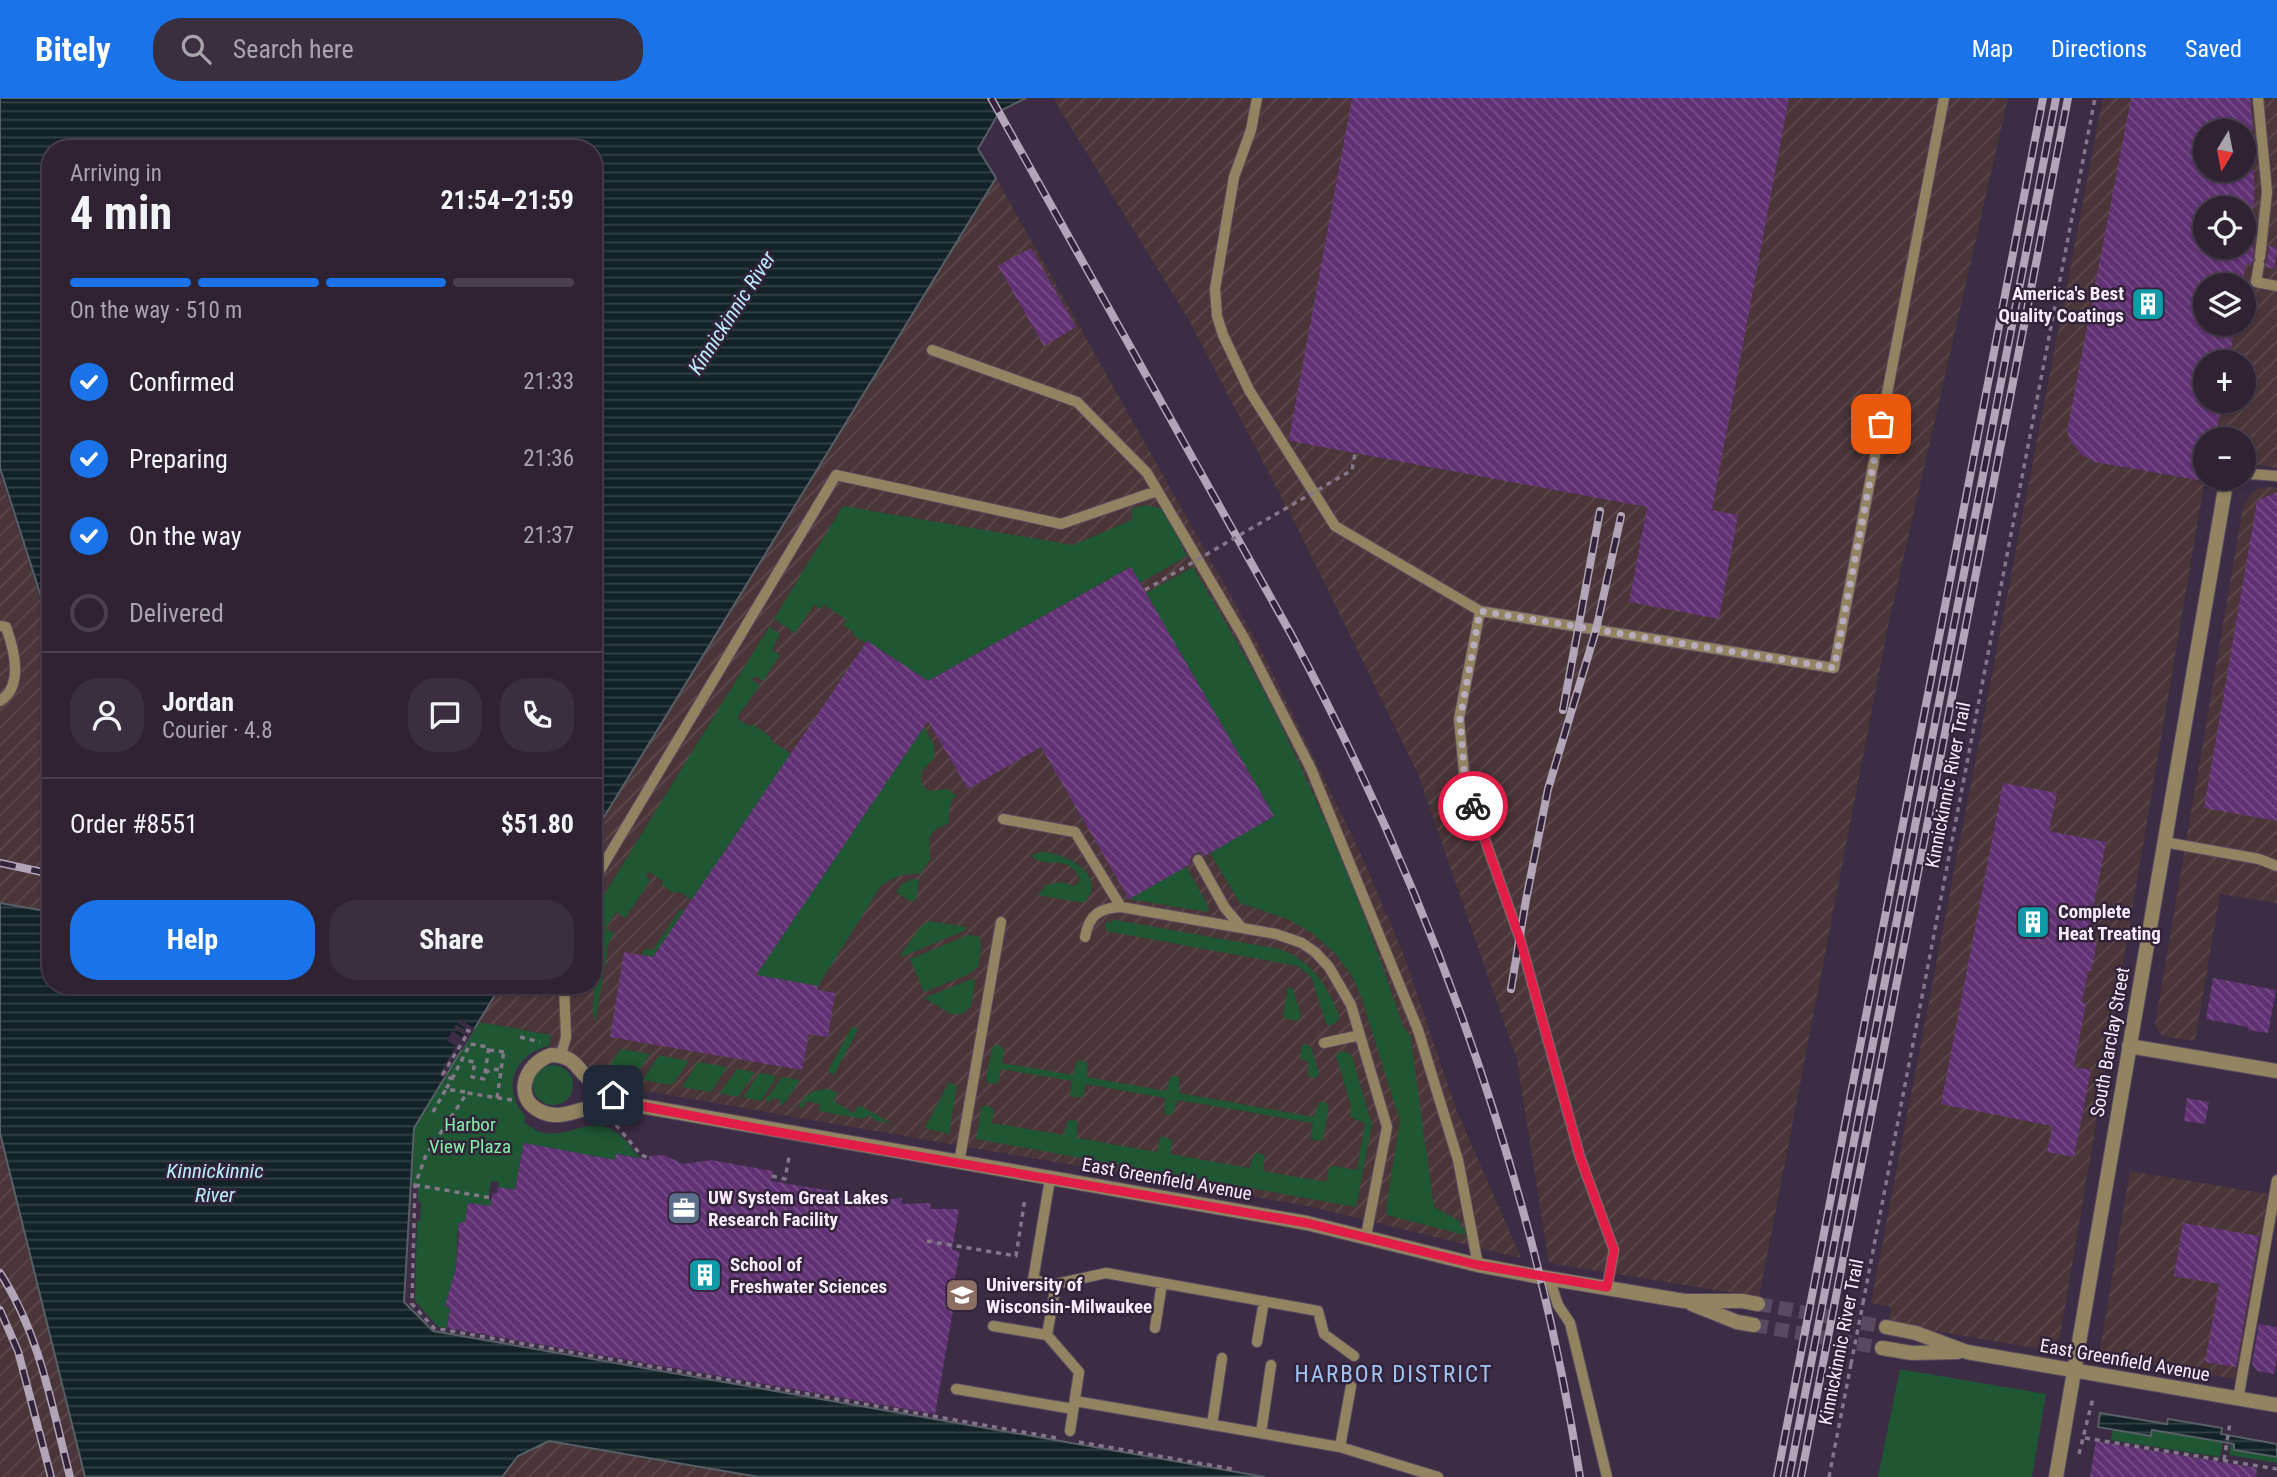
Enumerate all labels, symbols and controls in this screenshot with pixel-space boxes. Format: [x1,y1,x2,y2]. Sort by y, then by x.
search box [153,18,643,81]
text: Bitely [35,30,111,69]
icon: search [177,30,215,68]
text: Search here [233,34,354,64]
text: Map [1972,35,2013,63]
text: Directions [2051,35,2147,63]
text: Saved [2185,35,2242,63]
north arrow [2193,119,2256,182]
map controls [2193,119,2256,490]
text: Arriving in [70,160,162,187]
text: 21:54–21:59 [440,185,574,215]
text: 4 min [70,186,172,240]
button: locate [2193,196,2256,259]
water label: Kinnickinnic River [683,246,781,379]
button: layers [2193,273,2256,336]
place label: America's Best Quality Coatings [1999,282,2124,327]
building icon: America's Best Quality Coatings [2129,285,2167,323]
text: On the way · 510 m [70,297,242,324]
button: + [2193,350,2256,413]
icon: check [70,363,108,401]
text: Confirmed [129,367,235,397]
text: 21:33 [523,368,574,395]
pin [1851,394,1911,454]
icon: bag [1862,405,1900,443]
button: − [2193,427,2256,490]
icon: check [70,440,108,478]
text: Preparing [129,444,228,474]
text: 21:36 [523,445,574,472]
icon: check [70,517,108,555]
text: On the way [129,521,242,551]
text: 21:37 [523,522,574,549]
text: Delivered [129,598,224,628]
button: person [70,678,144,752]
button: chat [408,678,482,752]
button: phone [500,678,574,752]
text: Jordan [162,687,234,717]
street label: Kinnickinnic River Trail [1921,700,1975,870]
text: Courier · 4.8 [162,717,273,744]
courier [1438,771,1508,841]
icon: bike [1454,787,1492,825]
text: Order #8551 [70,809,198,839]
text: $51.80 [501,809,574,839]
button: Help [70,900,315,980]
button: Share [329,900,574,980]
place label: Complete Heat Treating [2058,900,2161,945]
building icon: Complete Heat Treating [2014,903,2052,941]
street label: South Barclay Street [2086,965,2134,1119]
pin [583,1065,643,1125]
icon: home [594,1076,632,1114]
park label: Harbor View Plaza [429,1113,511,1158]
street label: East Greenfield Avenue [1080,1153,1254,1205]
water label: Kinnickinnic River [166,1159,264,1207]
place label: UW System Great Lakes Research Facility [708,1186,888,1231]
office icon: UW System Great Lakes Research Facility [665,1189,703,1227]
place label: School of Freshwater Sciences [730,1253,887,1298]
building icon: School of Freshwater Sciences [686,1256,724,1294]
street label: Kinnickinnic River Trail [1814,1257,1868,1427]
place label: University of Wisconsin-Milwaukee [986,1273,1152,1318]
school or university icon: University of Wisconsin-Milwaukee [943,1276,981,1314]
street label: East Greenfield Avenue [2038,1334,2212,1386]
district label: HARBOR DISTRICT [1294,1361,1494,1388]

